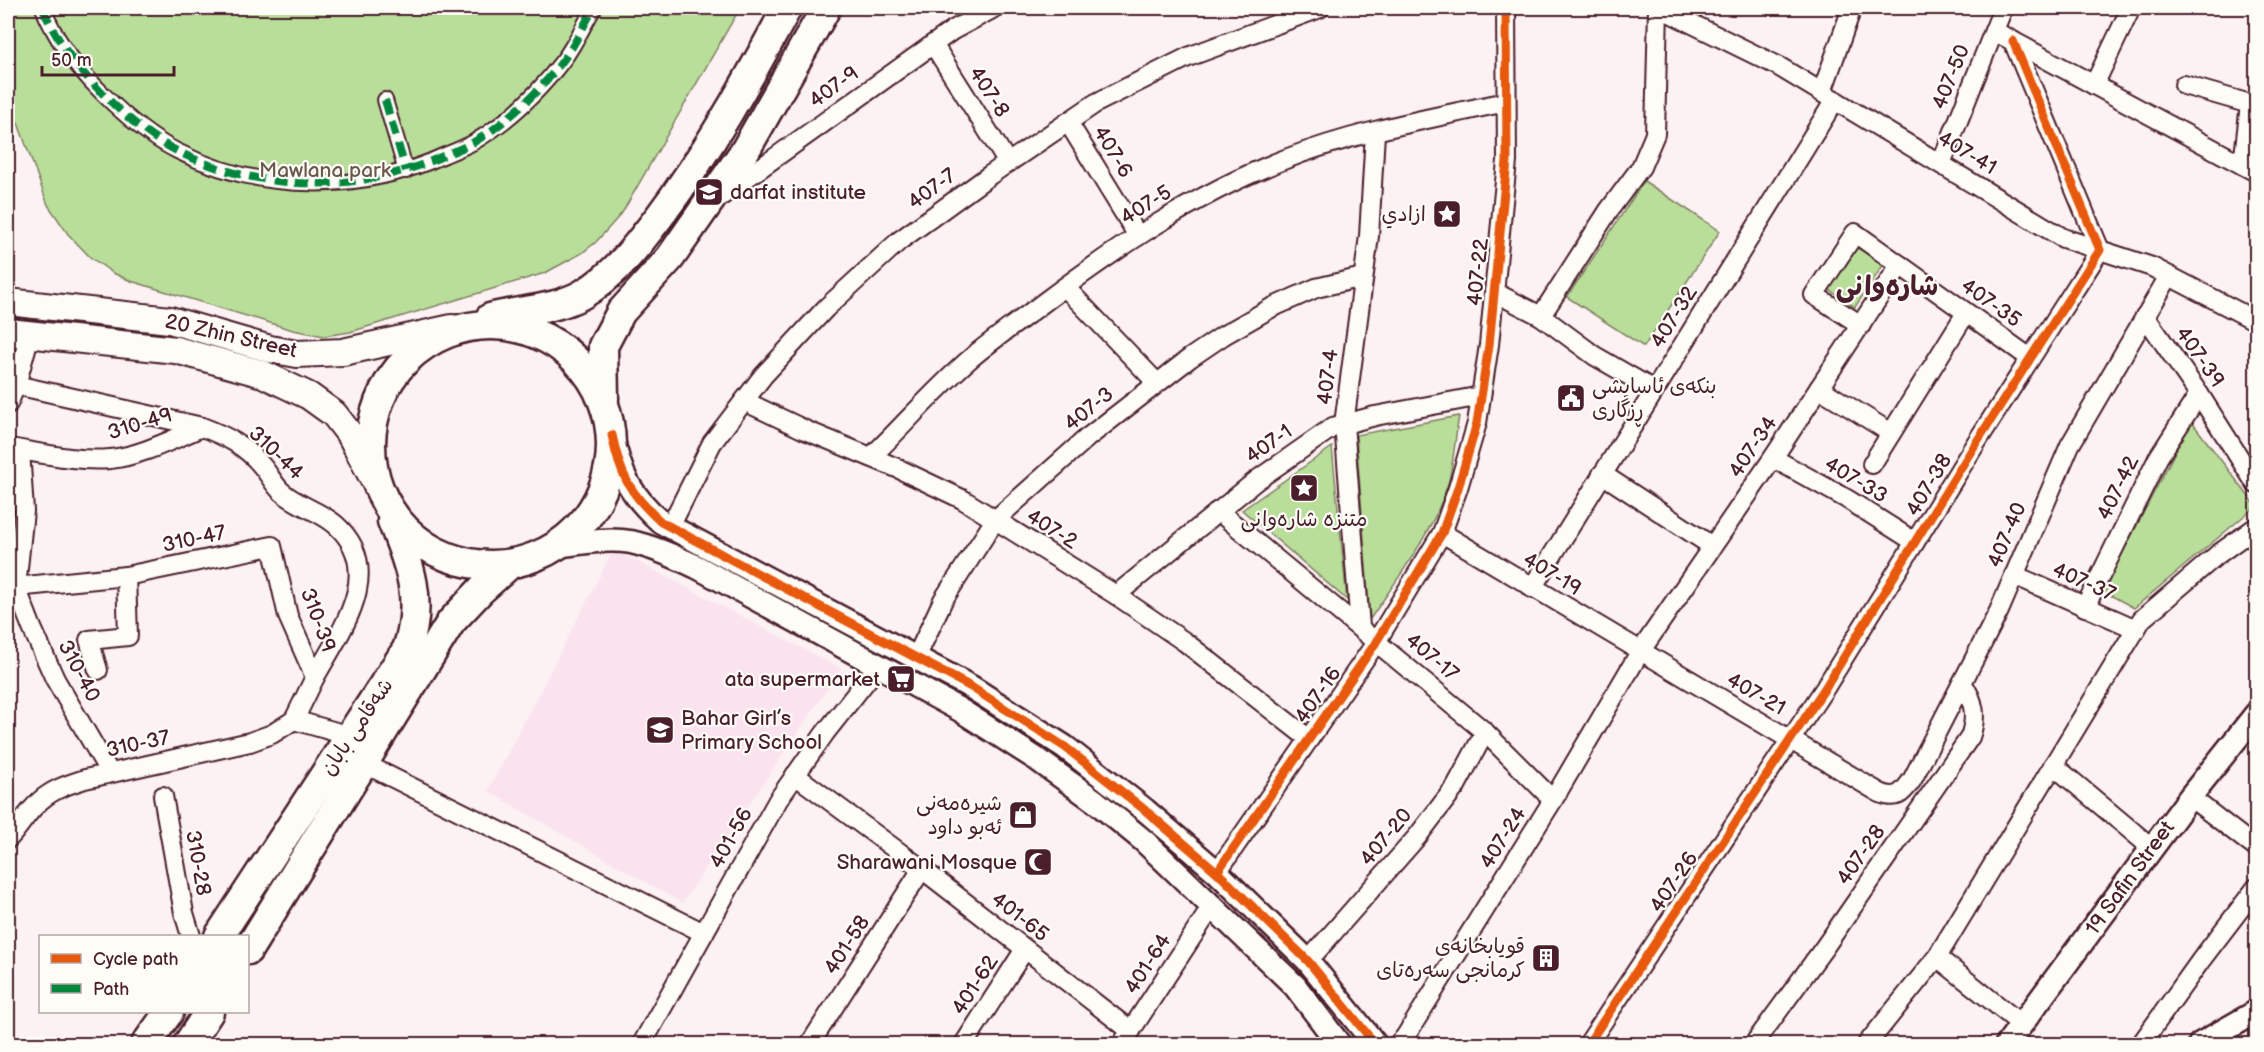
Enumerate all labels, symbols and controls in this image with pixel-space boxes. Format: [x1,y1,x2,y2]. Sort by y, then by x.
scale bar [42,39,174,77]
street label: 407-50 [1927,41,1975,113]
text: 50 m [51,50,92,71]
street label: 407-9 [804,61,864,113]
street label: 407-8 [963,62,1015,122]
street label: 407-6 [1088,122,1138,183]
street label: 407-41 [1933,126,2001,180]
park label: Mawlana park [259,158,392,183]
street label: 407-7 [903,163,962,215]
school or university icon: darfat institute [693,176,725,208]
place label: darfat institute [730,180,866,205]
street label: 407-5 [1116,180,1176,230]
place icon: ازادي [1431,198,1463,230]
place label: ازادي [1382,202,1426,229]
street label: 407-22 [1462,236,1494,307]
district label: شارەوانی [1836,271,1938,304]
street label: 407-35 [1956,273,2026,333]
street label: 407-32 [1645,281,1703,353]
street label: 20 Zhin Street [163,309,300,363]
street label: 407-39 [2170,322,2230,392]
street label: 407-4 [1312,348,1344,406]
place label: بنکەی ئاسایشی ڕزگاری [1592,374,1717,427]
street label: 407-3 [1059,382,1119,436]
public building icon: بنکەی ئاسایشی ڕزگاری [1555,382,1587,414]
street label: 310-49 [105,402,175,446]
street label: 407-34 [1723,411,1783,483]
street label: 407-1 [1241,419,1297,469]
street label: 310-44 [243,421,309,485]
street label: 407-38 [1901,449,1957,521]
street label: 407-42 [2092,451,2144,524]
street label: 407-33 [1820,452,1892,508]
place icon: متنزه شارەوانی [1288,472,1320,504]
street label: 407-40 [1982,499,2032,571]
street label: 407-2 [1022,504,1083,555]
place label: متنزه شارەوانی [1240,507,1368,533]
street label: 310-47 [160,520,229,558]
street label: 407-19 [1518,547,1586,601]
street label: 407-37 [2049,557,2120,607]
street label: 310-39 [295,585,341,655]
street label: 407-17 [1400,628,1464,687]
street label: 310-40 [52,636,106,706]
street label: 407-16 [1289,661,1347,728]
supermarket icon: ata supermarket [885,663,917,695]
place label: ata supermarket [725,667,881,692]
street label: 407-21 [1722,667,1790,721]
street label: شەقامی بابان [315,674,399,781]
place label: Bahar Girl’s Primary School [681,706,822,755]
school or university icon: Bahar Girl’s Primary School [644,714,676,746]
street label: 310-37 [104,725,173,763]
place label: شیرەمەنی ئەبو داود [916,791,1002,840]
shop icon: شیرەمەنی ئەبو داود [1007,799,1039,831]
street label: 407-24 [1474,802,1532,873]
street label: 401-56 [704,803,758,873]
street label: 407-20 [1355,803,1417,871]
street label: 19 Safin Street [2080,816,2180,940]
street label: 407-28 [1831,820,1891,890]
street label: 310-28 [180,828,216,898]
mosque icon: Sharawani Mosque [1022,846,1054,878]
street label: 407-26 [1645,847,1704,917]
place label: Sharawani Mosque [837,850,1017,875]
street label: 401-65 [986,887,1054,947]
street label: 401-58 [819,911,875,979]
street label: 401-64 [1119,929,1177,999]
place label: قویابخانەی کرمانجی سەرەتای [1376,934,1525,984]
legend [39,935,249,1013]
building icon: قویابخانەی کرمانجی سەرەتای [1530,942,1562,974]
text: Cycle path [93,949,179,970]
street label: 401-62 [946,950,1004,1020]
text: Path [93,979,129,1000]

